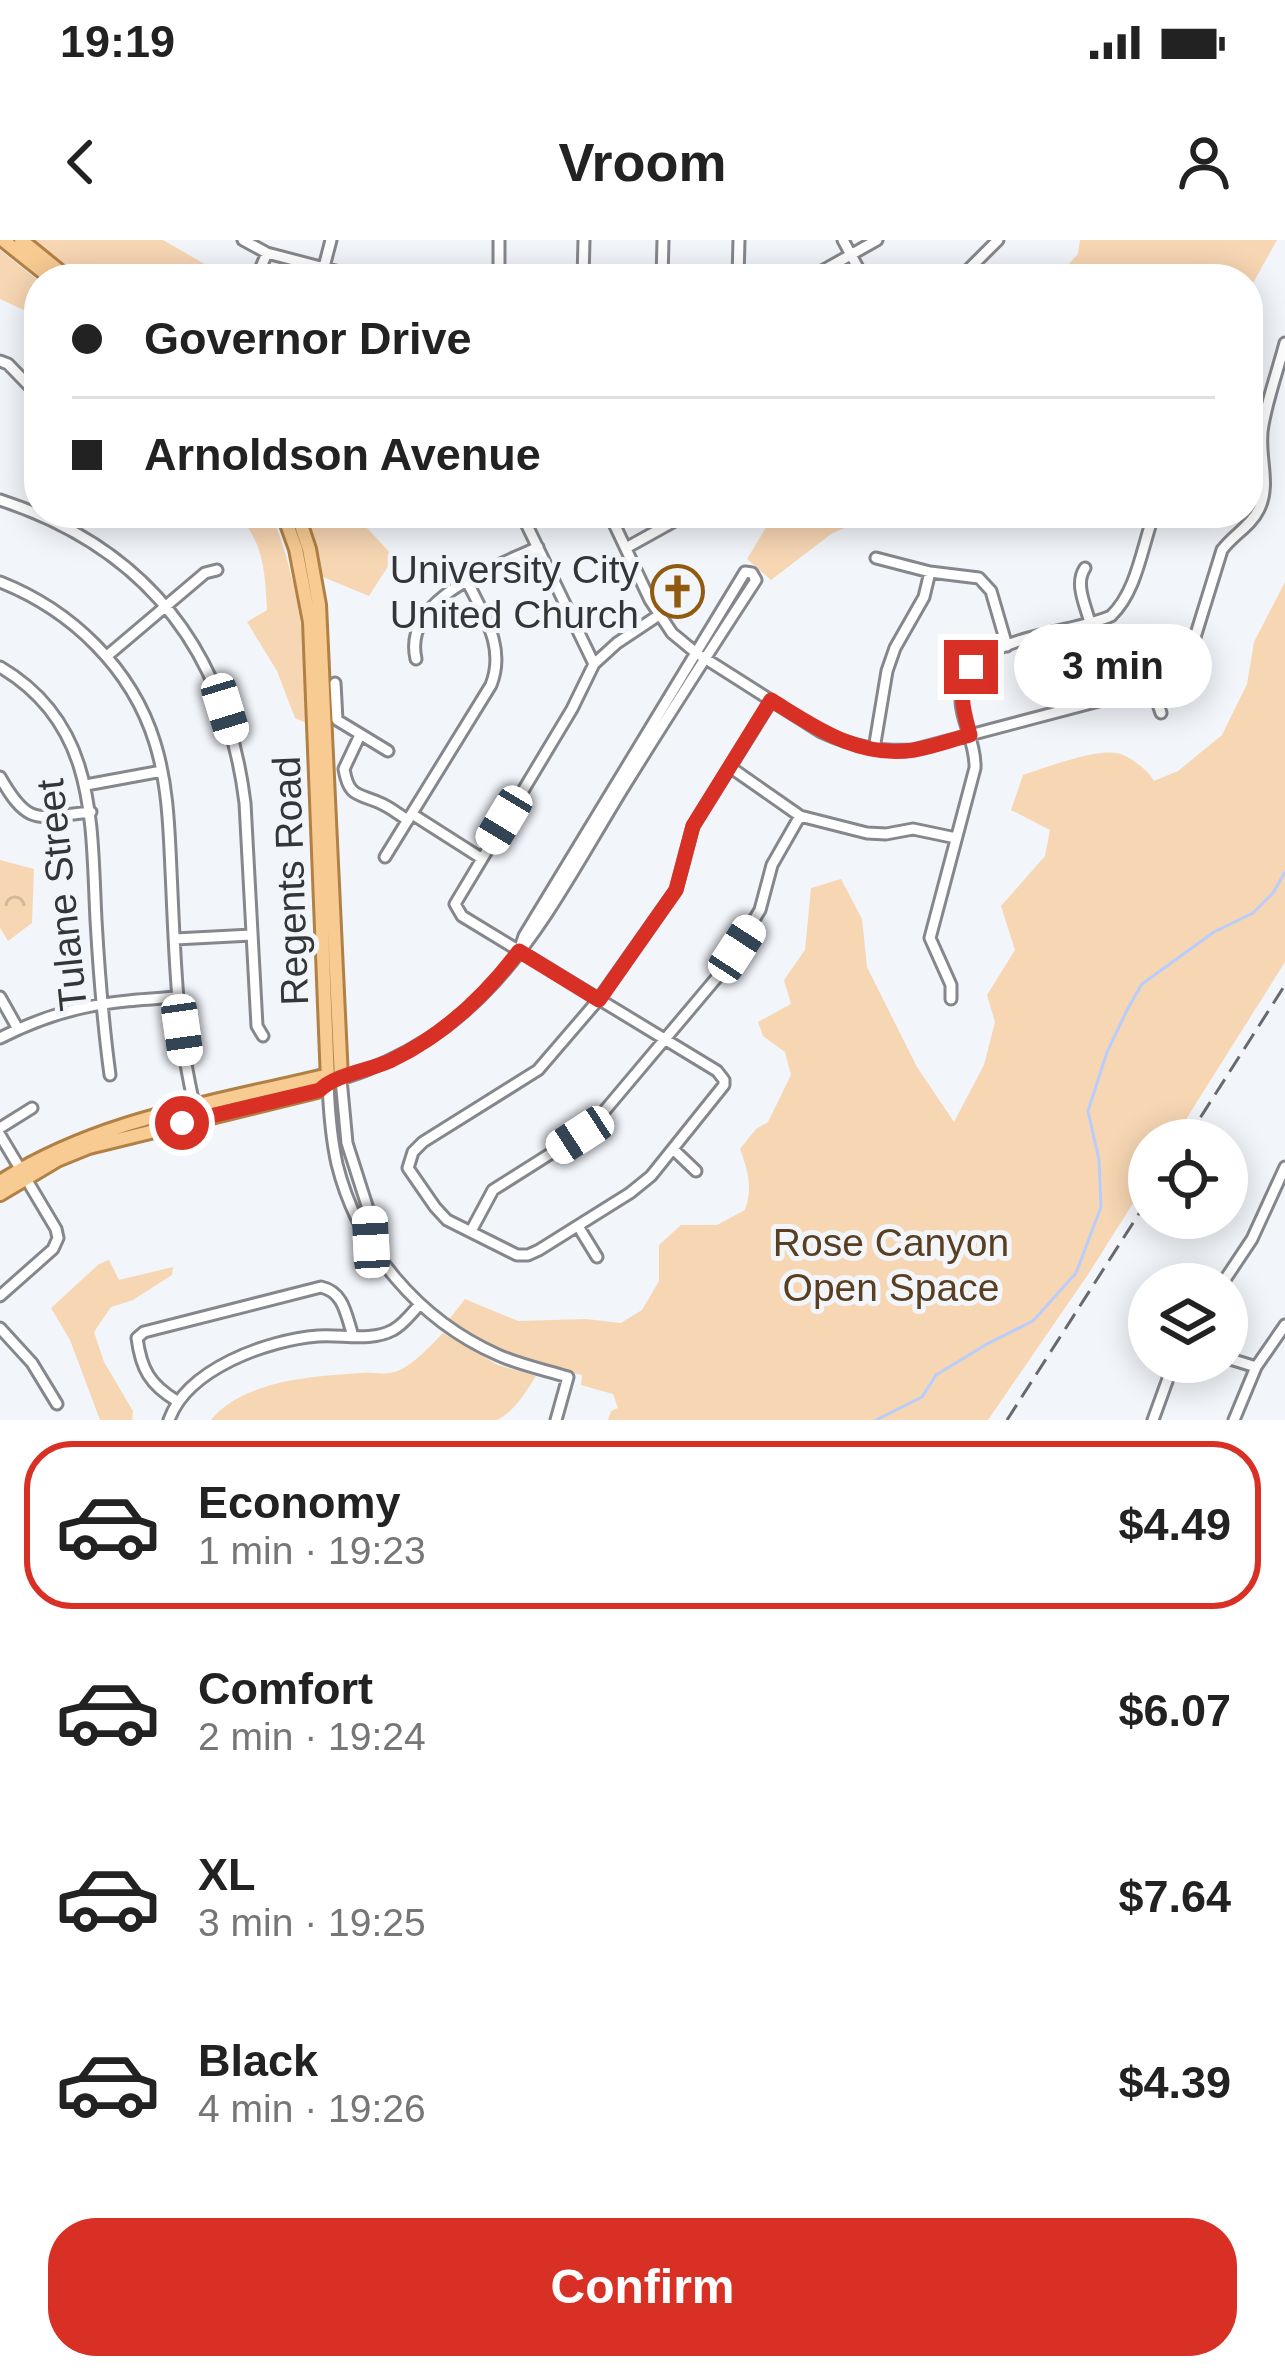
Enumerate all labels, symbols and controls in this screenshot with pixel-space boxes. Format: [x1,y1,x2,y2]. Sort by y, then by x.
text: 19:19 [60,16,175,67]
icon: back [48,129,114,195]
icon: person [1171,129,1237,195]
text: Vroom [558,132,727,192]
text: Governor Drive [144,313,472,364]
text: Arnoldson Avenue [144,429,541,480]
place label: University City United Church [390,548,639,636]
church icon: University City United Church [650,563,706,619]
callout: 3 min [1013,625,1211,709]
route end [944,640,998,694]
text: 3 min [1062,644,1164,687]
car [197,669,253,749]
street label: Regents Road [265,756,316,1006]
street label: Tulane Street [28,777,95,1013]
car [470,780,538,860]
car [702,909,772,989]
car [159,992,205,1068]
route start [155,1096,209,1150]
car [540,1100,620,1170]
map controls [1128,1119,1248,1383]
button: locate [1128,1119,1248,1239]
car [351,1205,391,1279]
park label: Rose Canyon Open Space [773,1221,1009,1309]
button: layers [1128,1263,1248,1383]
icon: car [54,1471,162,1579]
text: Economy [198,1477,401,1528]
text: $4.49 [1118,1499,1231,1550]
text: 1 min · 19:23 [198,1529,426,1572]
icon: car [54,1657,162,1765]
text: Comfort [198,1663,373,1714]
text: $6.07 [1118,1685,1231,1736]
text: 2 min · 19:24 [198,1715,426,1758]
icon: car [54,1843,162,1951]
text: XL [198,1849,256,1900]
text: $7.64 [1118,1871,1231,1922]
text: 3 min · 19:25 [198,1901,426,1944]
icon: car [54,2029,162,2137]
text: Black [198,2035,318,2086]
text: $4.39 [1118,2057,1231,2108]
text: 4 min · 19:26 [198,2087,426,2130]
button: Confirm [48,2218,1237,2356]

